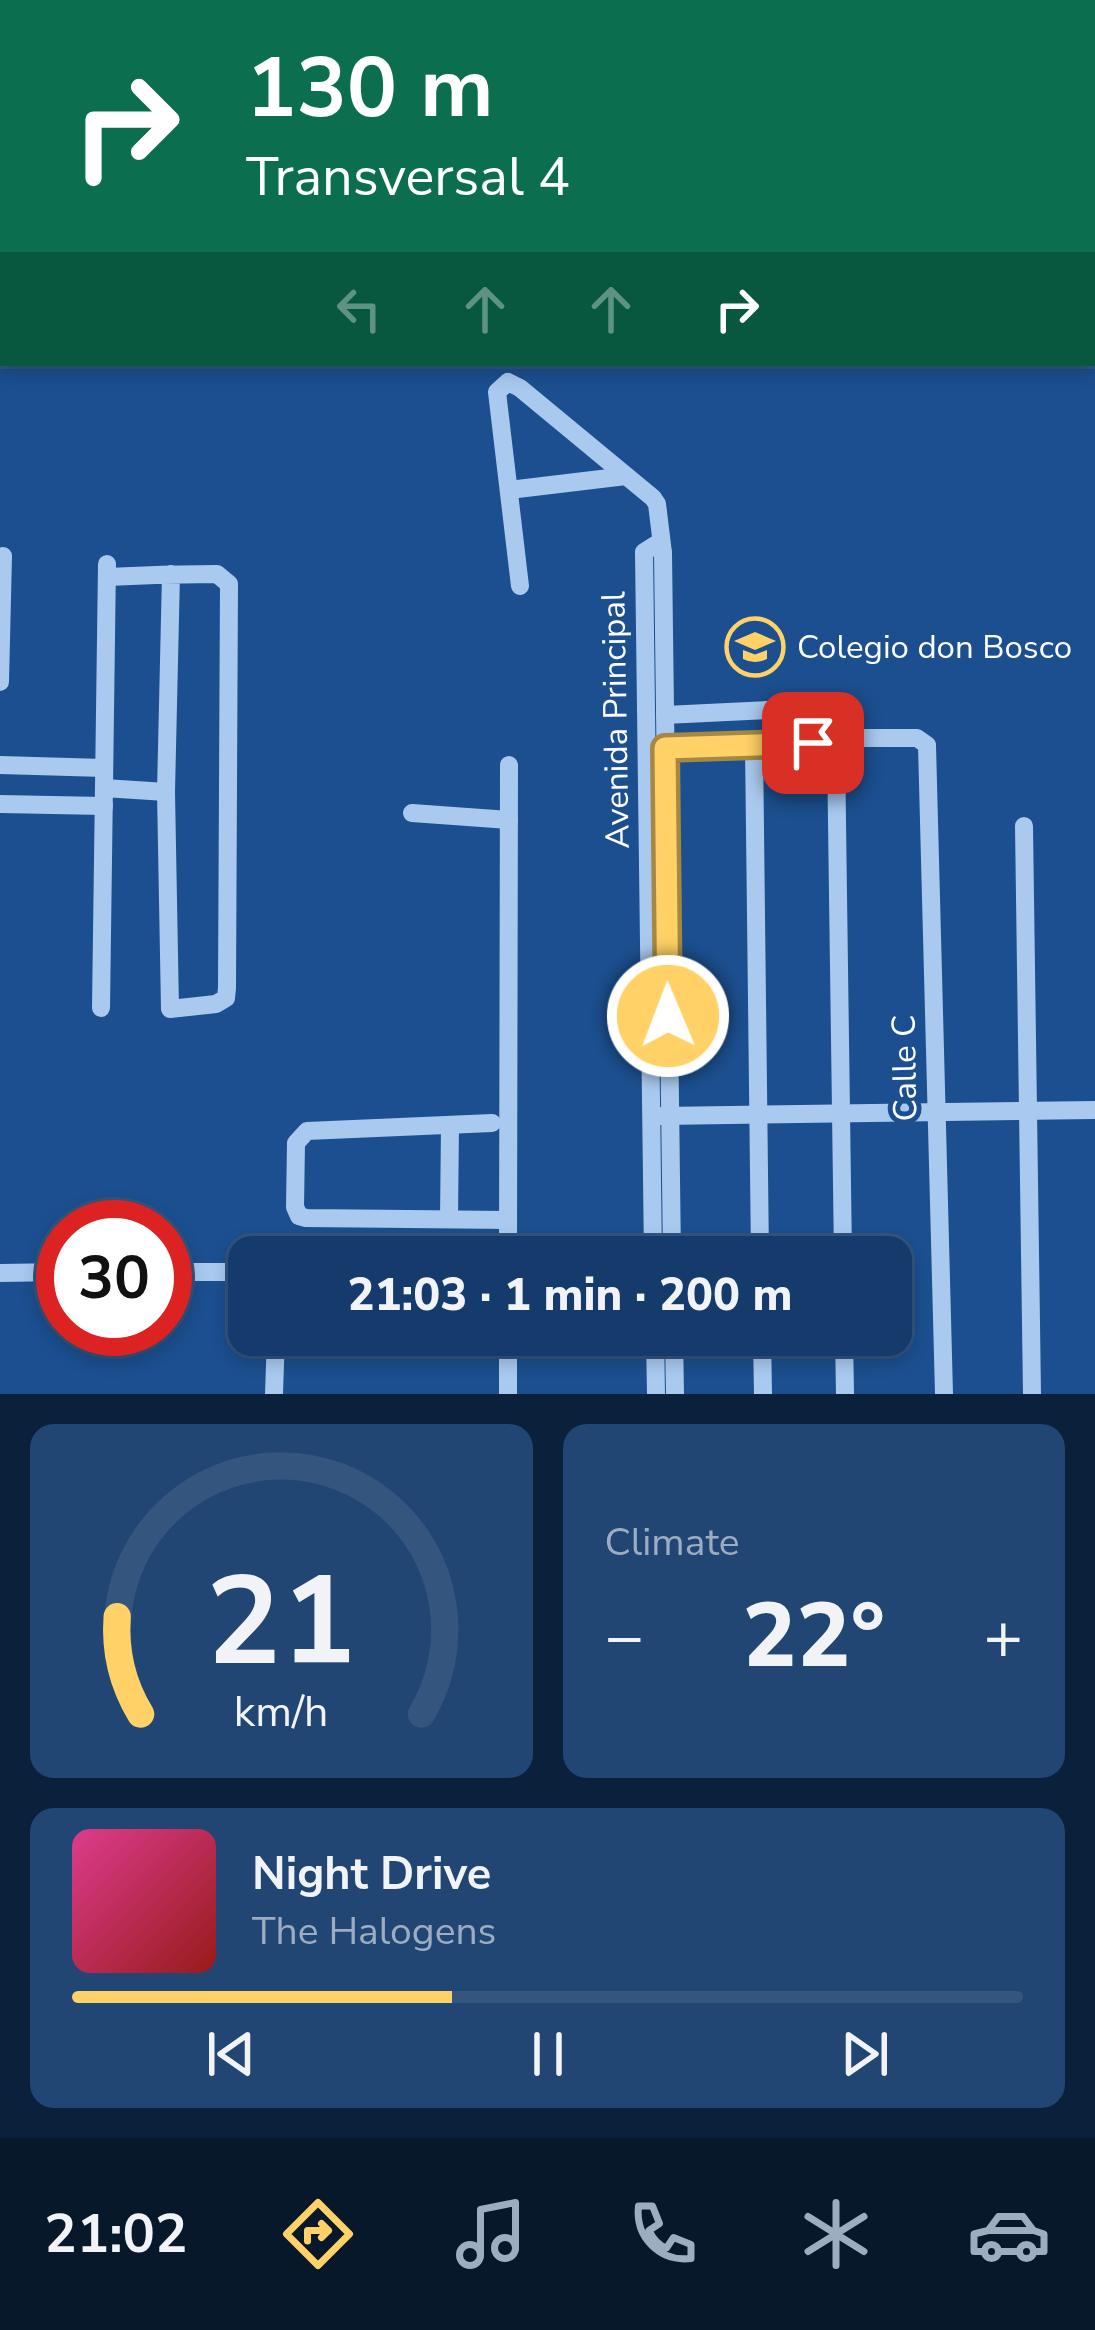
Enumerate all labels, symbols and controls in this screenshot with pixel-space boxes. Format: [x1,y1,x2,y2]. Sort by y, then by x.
text: 130 m [246,31,494,146]
icon: right [48,48,204,204]
text: Transversal 4 [246,140,570,214]
icon: left [326,276,392,342]
icon: ahead [452,276,518,342]
icon: ahead [578,276,644,342]
icon: right [704,276,770,342]
street label: Avenida Principal [591,591,641,849]
school or university icon: Colegio don Bosco [724,616,786,678]
place label: Colegio don Bosco [797,625,1072,670]
pin [762,692,864,794]
icon: arrive [780,710,846,776]
position arrow [605,953,731,1079]
street label: Calle C [882,1014,928,1122]
speed limit sign: 30 [36,1200,192,1356]
text: 21:03 · 1 min · 200 m [347,1265,793,1326]
text: Climate [605,1516,740,1569]
text: 21 [206,1537,356,1707]
text: 22° [742,1575,885,1698]
text: − [605,1592,644,1682]
text: + [983,1592,1023,1682]
text: km/h [234,1683,329,1741]
text: Night Drive [252,1844,491,1905]
text: The Halogens [252,1905,496,1958]
icon: previous [198,2021,264,2087]
icon: pause [515,2021,581,2087]
icon: next [832,2021,898,2087]
icon: directions [276,2192,360,2276]
icon: music [449,2192,533,2276]
icon: phone [621,2192,705,2276]
icon: climate [794,2192,878,2276]
icon: car [967,2192,1051,2276]
text: 21:02 [44,2197,187,2271]

